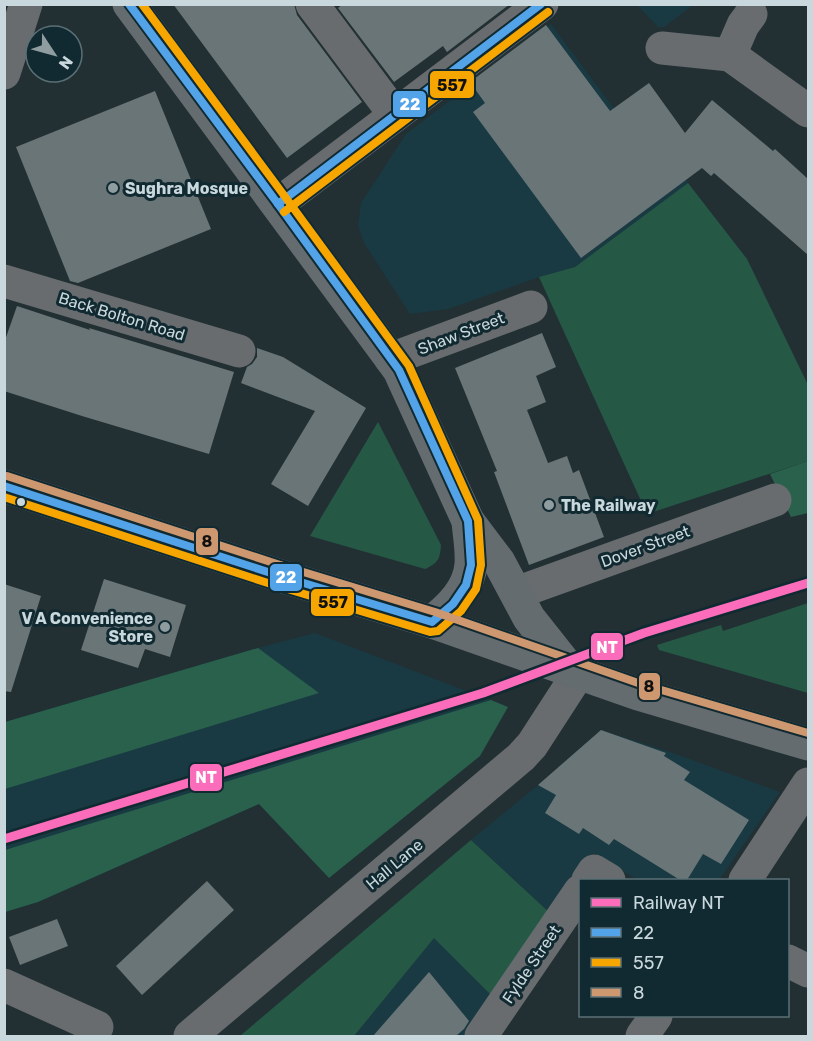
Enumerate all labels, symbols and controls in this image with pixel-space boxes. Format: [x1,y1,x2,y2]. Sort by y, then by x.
north arrow [24,24,84,84]
text: N [55,52,77,73]
line badge: 557 [429,70,475,99]
text: 557 [437,76,467,95]
line badge: 22 [392,90,427,118]
text: 22 [400,95,420,114]
place label: Sughra Mosque [125,179,248,198]
marker: Sughra Mosque [106,181,120,195]
street label: Back Bolton Road [56,288,187,345]
street label: Shaw Street [415,308,507,359]
unlabelled marker [15,496,27,508]
place label: The Railway [561,496,656,515]
marker: The Railway [542,498,556,512]
street label: Dover Street [598,522,692,571]
line badge: 8 [195,527,219,556]
text: 8 [202,532,213,551]
line badge: 22 [269,563,303,592]
text: 22 [276,568,296,587]
line badge: 557 [310,588,355,617]
text: 557 [318,593,348,612]
place label: V A Convenience Store [22,609,153,646]
marker: V A Convenience Store [158,620,172,634]
line badge: NT [590,632,624,661]
text: NT [596,638,618,657]
line badge: 8 [638,672,661,701]
text: 8 [644,677,655,696]
line badge: NT [189,763,223,792]
text: NT [195,768,217,787]
street label: Hall Lane [362,835,427,894]
legend [579,879,789,1017]
text: Railway NT [633,892,724,914]
street label: Fylde Street [498,921,565,1007]
text: 22 [633,922,654,944]
text: 557 [633,952,664,974]
text: 8 [633,982,644,1004]

